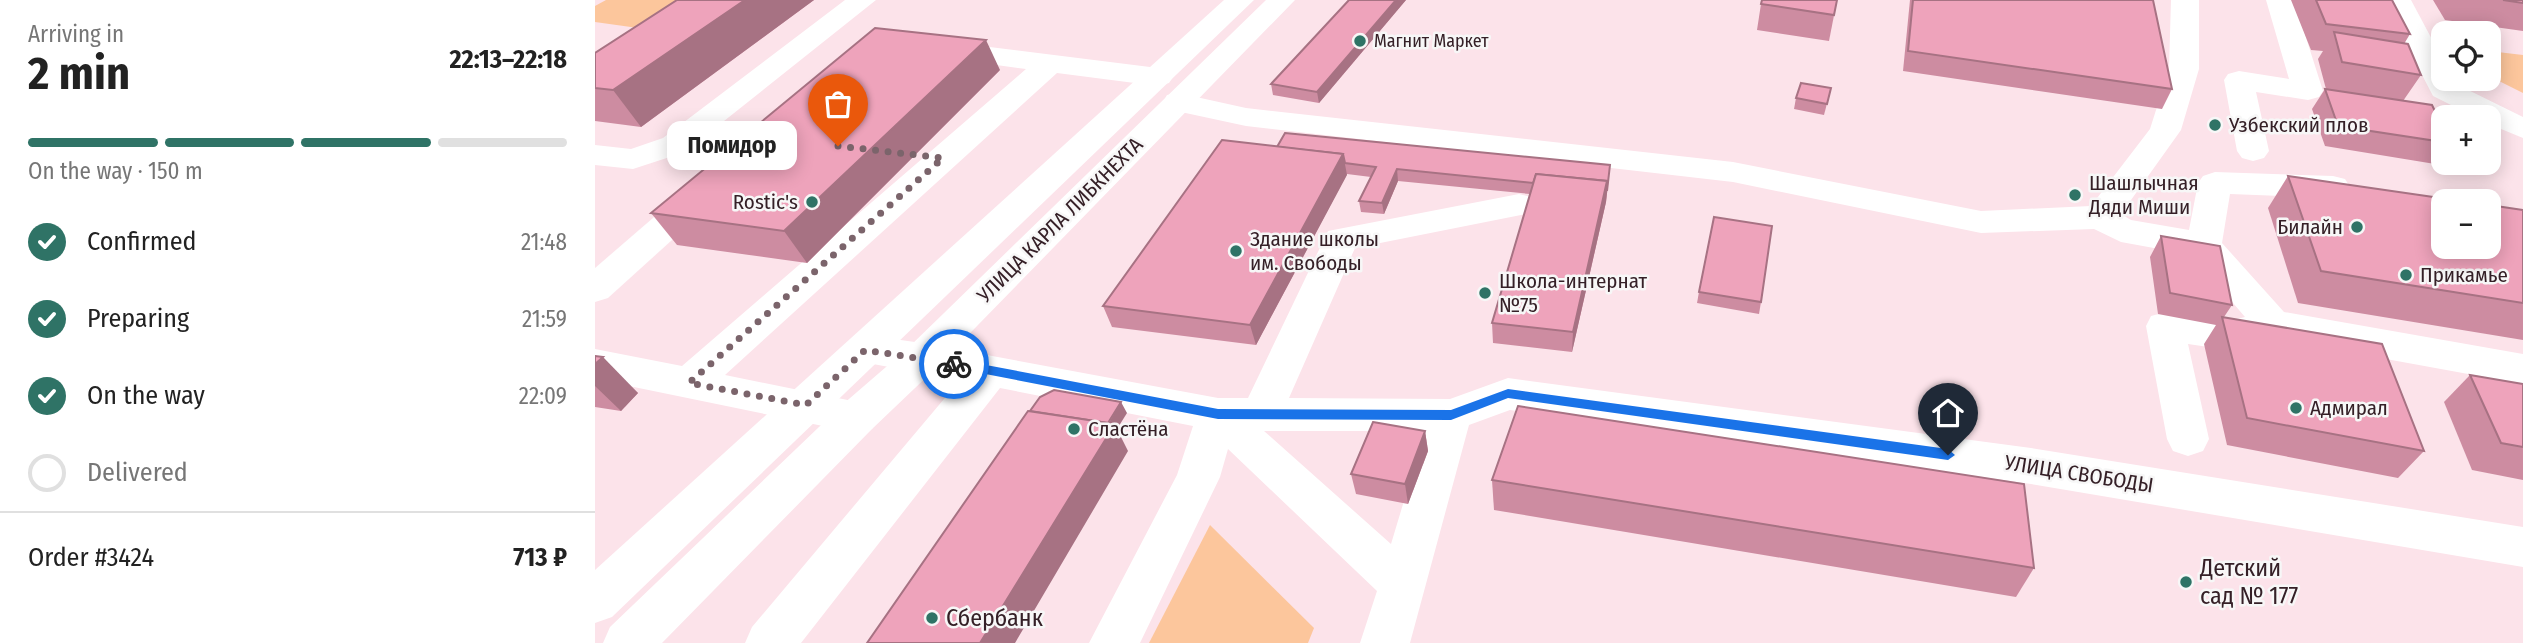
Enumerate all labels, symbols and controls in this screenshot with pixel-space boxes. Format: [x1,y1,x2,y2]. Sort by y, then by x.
text: Arriving in [28,20,124,48]
map controls [2431,21,2501,259]
button: locate [2431,21,2501,91]
place label: Магнит Маркет [1374,30,1489,52]
marker: Магнит Маркет [1352,33,1368,49]
text: 22:13–22:18 [450,44,567,75]
text: 2 min [28,46,130,101]
pin [808,74,868,146]
icon: bag [819,85,857,123]
button: + [2431,105,2501,175]
place label: Узбекский плов [2228,112,2369,138]
marker: Узбекский плов [2207,117,2223,133]
callout: Помидор [667,122,796,170]
text: Помидор [688,131,776,159]
street label: УЛИЦА КАРЛА ЛИБКНЕХТА [971,132,1148,309]
text: On the way · 150 m [28,157,203,185]
place label: Шашлычная Дяди Миши [2088,170,2199,220]
marker: Шашлычная Дяди Миши [2067,187,2083,203]
place label: Rostic's [733,189,798,215]
button: − [2431,189,2501,259]
marker: Rostic's [804,194,820,210]
place label: Билайн [2277,214,2343,240]
marker: Билайн [2349,219,2365,235]
icon: check [28,223,66,261]
text: Confirmed [87,226,197,257]
place label: Здание школы им. Свободы [1250,226,1379,276]
text: 21:48 [521,228,567,256]
marker: Здание школы им. Свободы [1228,243,1244,259]
place label: Прикамье [2420,262,2508,288]
marker: Прикамье [2398,267,2414,283]
place label: Школа-интернат №75 [1499,268,1648,318]
marker: Школа-интернат №75 [1477,285,1493,301]
icon: check [28,300,66,338]
text: Preparing [87,303,189,334]
text: 21:59 [522,305,567,333]
courier [919,329,989,399]
icon: bike [935,345,973,383]
icon: check [28,377,66,415]
text: On the way [87,380,205,411]
text: 22:09 [519,382,567,410]
pin [1918,383,1978,455]
icon: home [1929,394,1967,432]
place label: Адмирал [2310,395,2388,421]
marker: Адмирал [2288,400,2304,416]
place label: Сластёна [1088,416,1169,442]
marker: Сластёна [1066,421,1082,437]
street label: УЛИЦА СВОБОДЫ [2002,449,2155,499]
text: Delivered [87,457,188,488]
text: Order #3424 [28,542,154,573]
text: 713 ₽ [513,542,567,573]
place label: Детский сад № 177 [2199,554,2298,610]
marker: Детский сад № 177 [2178,574,2194,590]
place label: Сбербанк [946,604,1044,632]
marker: Сбербанк [924,610,940,626]

